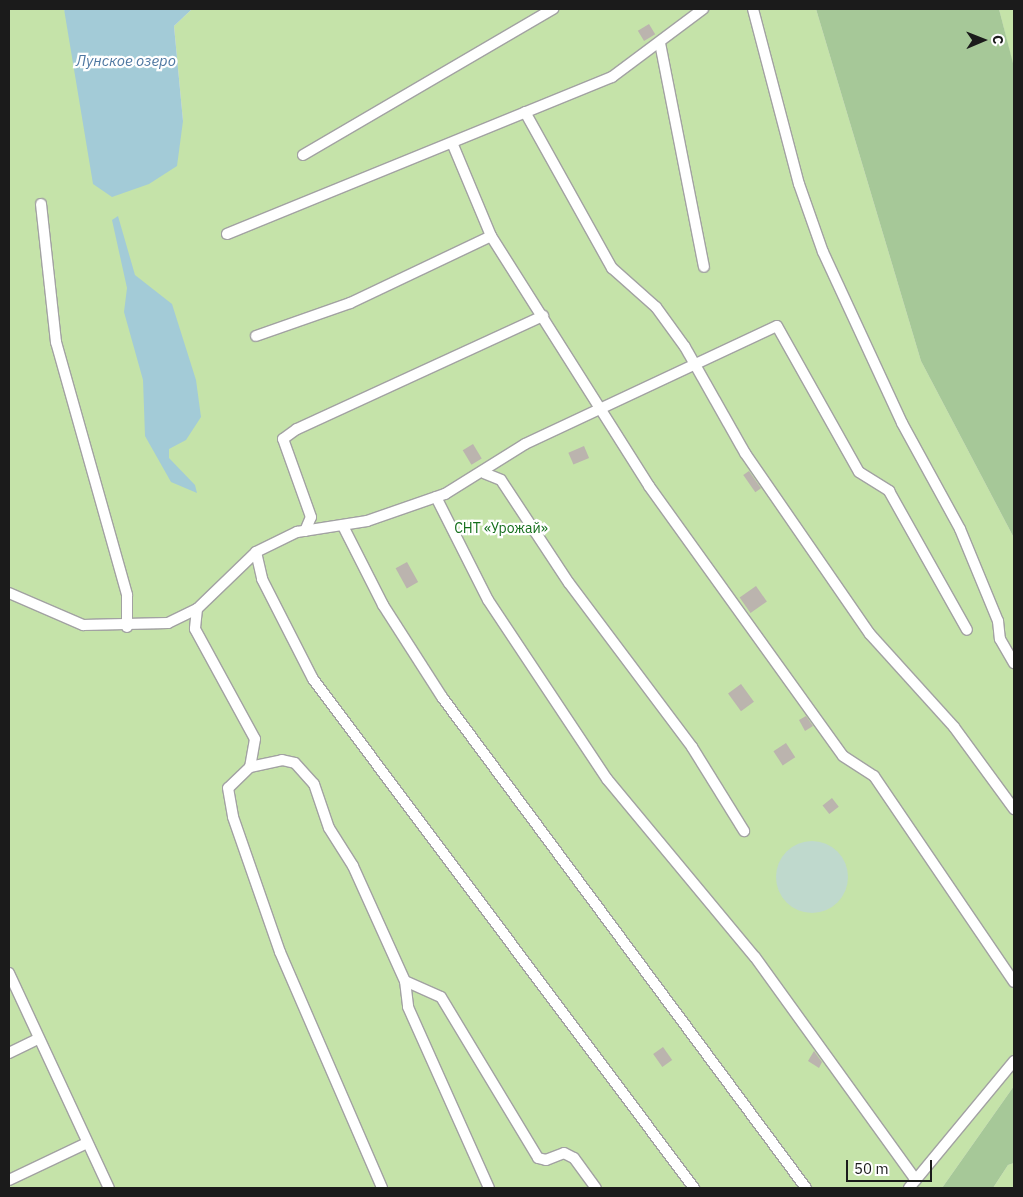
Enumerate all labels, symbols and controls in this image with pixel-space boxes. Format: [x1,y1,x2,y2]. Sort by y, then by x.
north arrow [958,15,1008,65]
text: С [989,35,1007,44]
water label: Лунское озеро [76,52,176,70]
park label: СНТ «Урожай» [454,520,548,536]
scale bar [848,1150,934,1182]
text: 50 m [854,1159,889,1178]

